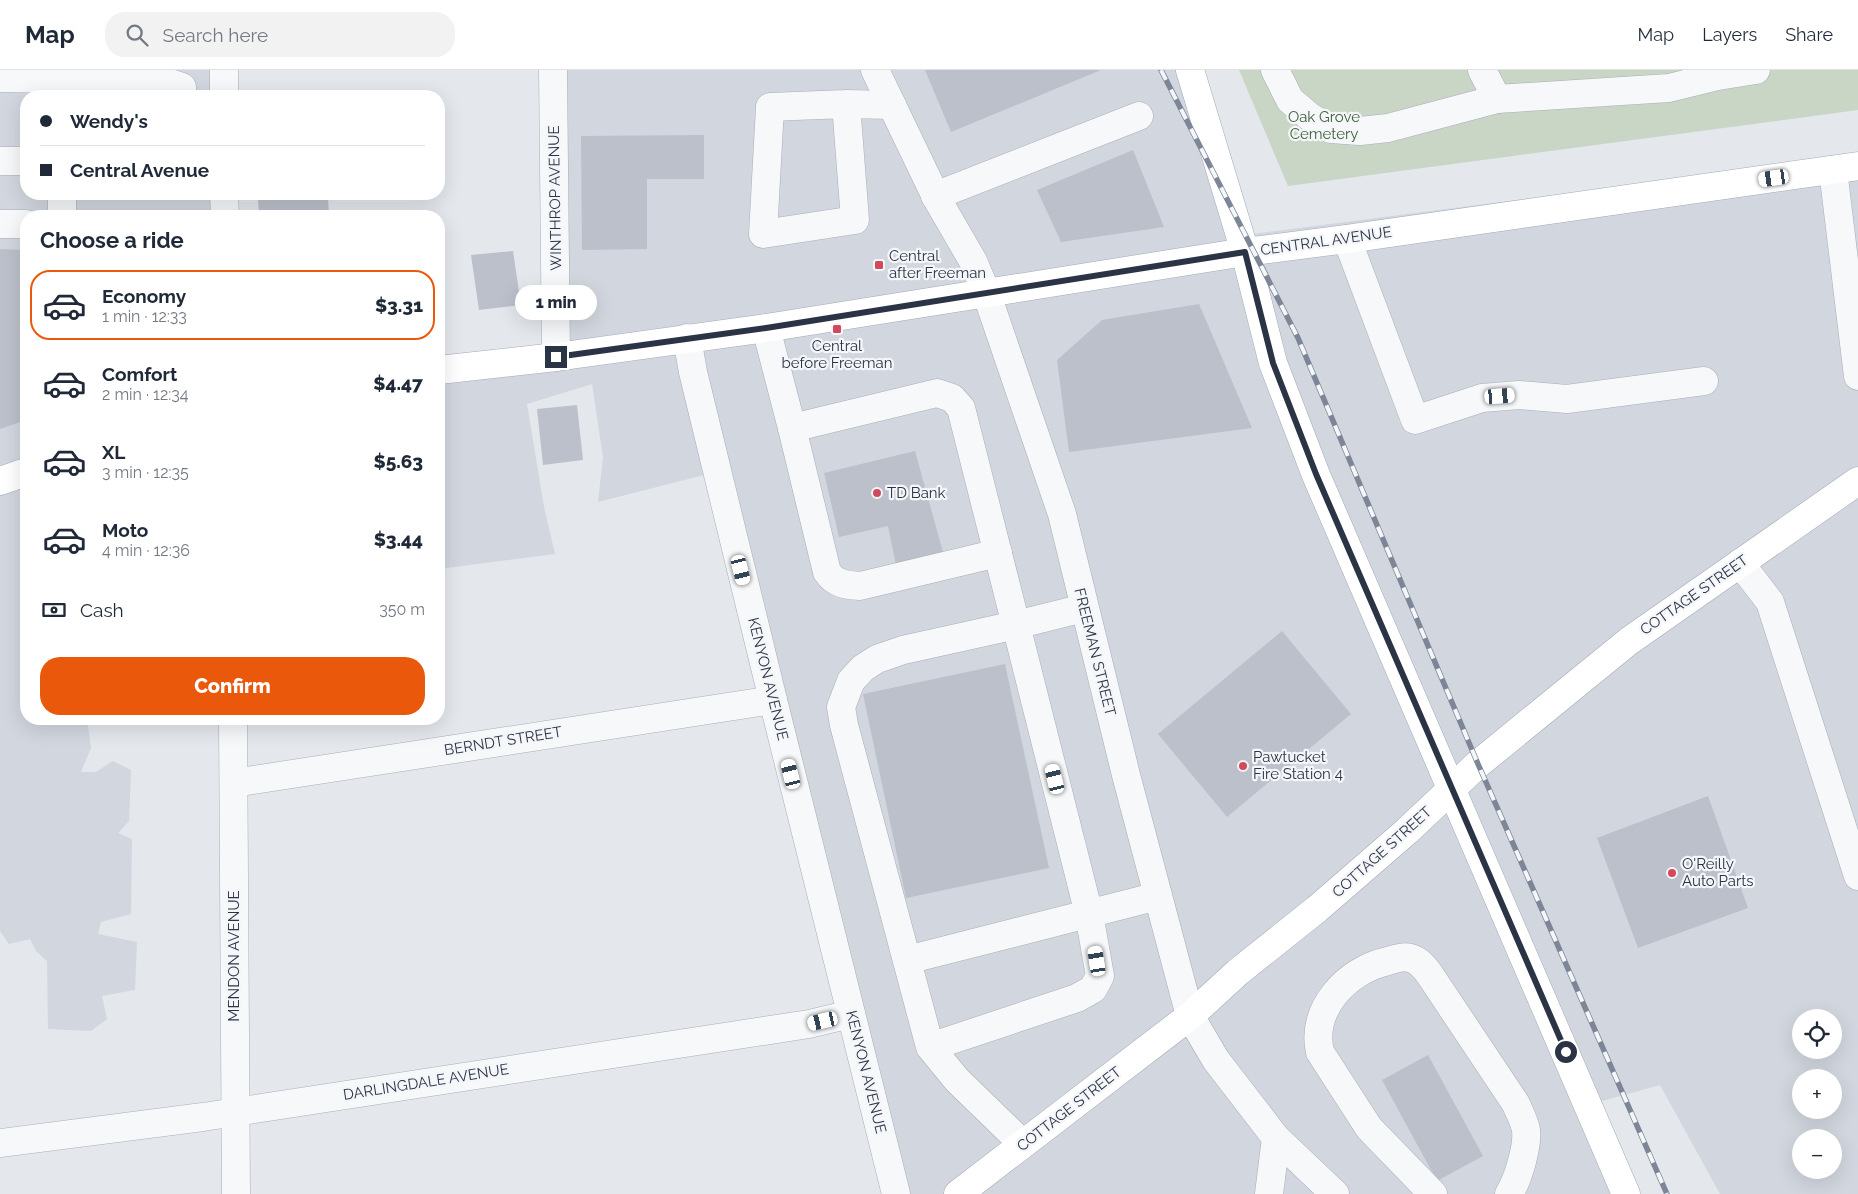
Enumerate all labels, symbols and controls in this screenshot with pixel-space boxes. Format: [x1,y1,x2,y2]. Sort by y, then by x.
search box [105,12,455,57]
text: Map [25,20,75,49]
icon: search [123,21,151,49]
text: Search here [163,24,268,46]
text: Map [1638,24,1674,45]
text: Layers [1702,24,1757,45]
text: Share [1785,24,1833,45]
park label: Oak Grove Cemetery [1288,108,1360,143]
text: Wendy's [70,110,148,132]
street label: WINTHROP AVENUE [545,125,565,271]
text: Central Avenue [70,159,209,181]
car [1758,168,1789,188]
street label: CENTRAL AVENUE [1259,223,1393,259]
text: Choose a ride [40,227,184,253]
place label: Central after Freeman [889,247,986,282]
marker: Central after Freeman [873,259,885,271]
icon: car [42,283,87,328]
callout: 1 min [515,284,597,320]
text: Economy [102,285,186,307]
text: 1 min [535,293,577,312]
text: $3.31 [375,294,423,316]
text: 1 min · 12:33 [102,307,187,326]
marker: Central before Freeman [831,323,843,335]
place label: Central before Freeman [782,337,892,372]
route end [545,346,567,368]
icon: car [42,361,87,406]
text: Comfort [102,363,177,385]
text: $4.47 [373,372,423,394]
text: 2 min · 12:34 [102,385,189,404]
car [1484,387,1515,405]
icon: car [42,439,87,484]
text: XL [102,441,125,463]
text: $5.63 [373,450,423,472]
text: 3 min · 12:35 [102,463,189,482]
place label: TD Bank [887,484,946,502]
marker: TD Bank [871,487,883,499]
icon: car [42,517,87,562]
text: Moto [102,519,148,541]
text: $3.44 [374,528,423,550]
text: 4 min · 12:36 [102,541,190,560]
street label: COTTAGE STREET [1637,551,1751,639]
car [730,554,751,586]
street label: FREEMAN STREET [1070,586,1120,718]
icon: cash [40,596,68,624]
text: Cash [80,599,124,621]
text: 350 m [379,600,425,619]
street label: KENYON AVENUE [744,616,792,742]
button: Confirm [40,657,425,715]
street label: BERNDT STREET [443,723,563,759]
place label: Pawtucket Fire Station 4 [1253,748,1343,783]
car [780,758,801,790]
marker: Pawtucket Fire Station 4 [1237,760,1249,772]
car [1044,763,1065,795]
street label: COTTAGE STREET [1329,803,1435,901]
place label: O'Reilly Auto Parts [1682,855,1753,890]
marker: O'Reilly Auto Parts [1666,867,1678,879]
street label: MENDON AVENUE [225,890,243,1022]
car [1087,945,1106,977]
street label: KENYON AVENUE [842,1009,890,1135]
map controls [1792,1009,1842,1179]
button: locate [1792,1009,1842,1059]
car [806,1010,839,1032]
route start [1555,1041,1577,1063]
street label: DARLINGDALE AVENUE [342,1060,510,1104]
street label: COTTAGE STREET [1013,1063,1125,1155]
button: + [1792,1069,1842,1119]
button: − [1792,1129,1842,1179]

